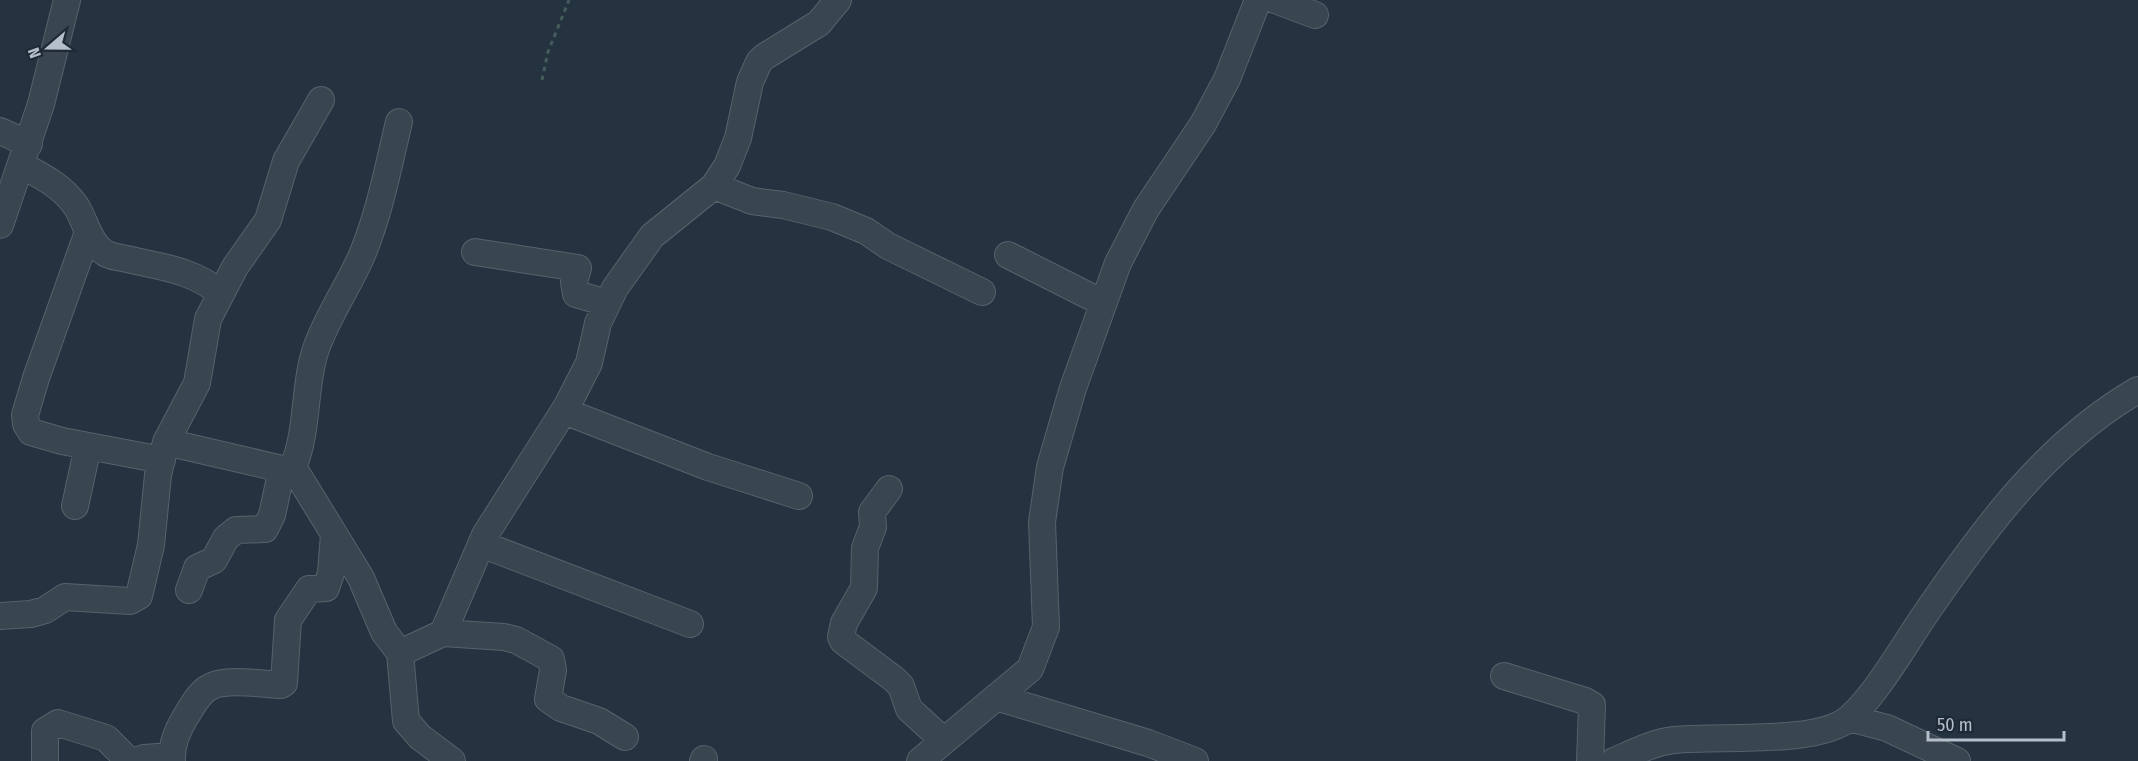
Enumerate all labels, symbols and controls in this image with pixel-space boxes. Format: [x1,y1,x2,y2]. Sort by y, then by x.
north arrow [18,18,78,78]
text: N [24,45,45,61]
scale bar [1928,704,2064,742]
text: 50 m [1937,714,1973,736]

